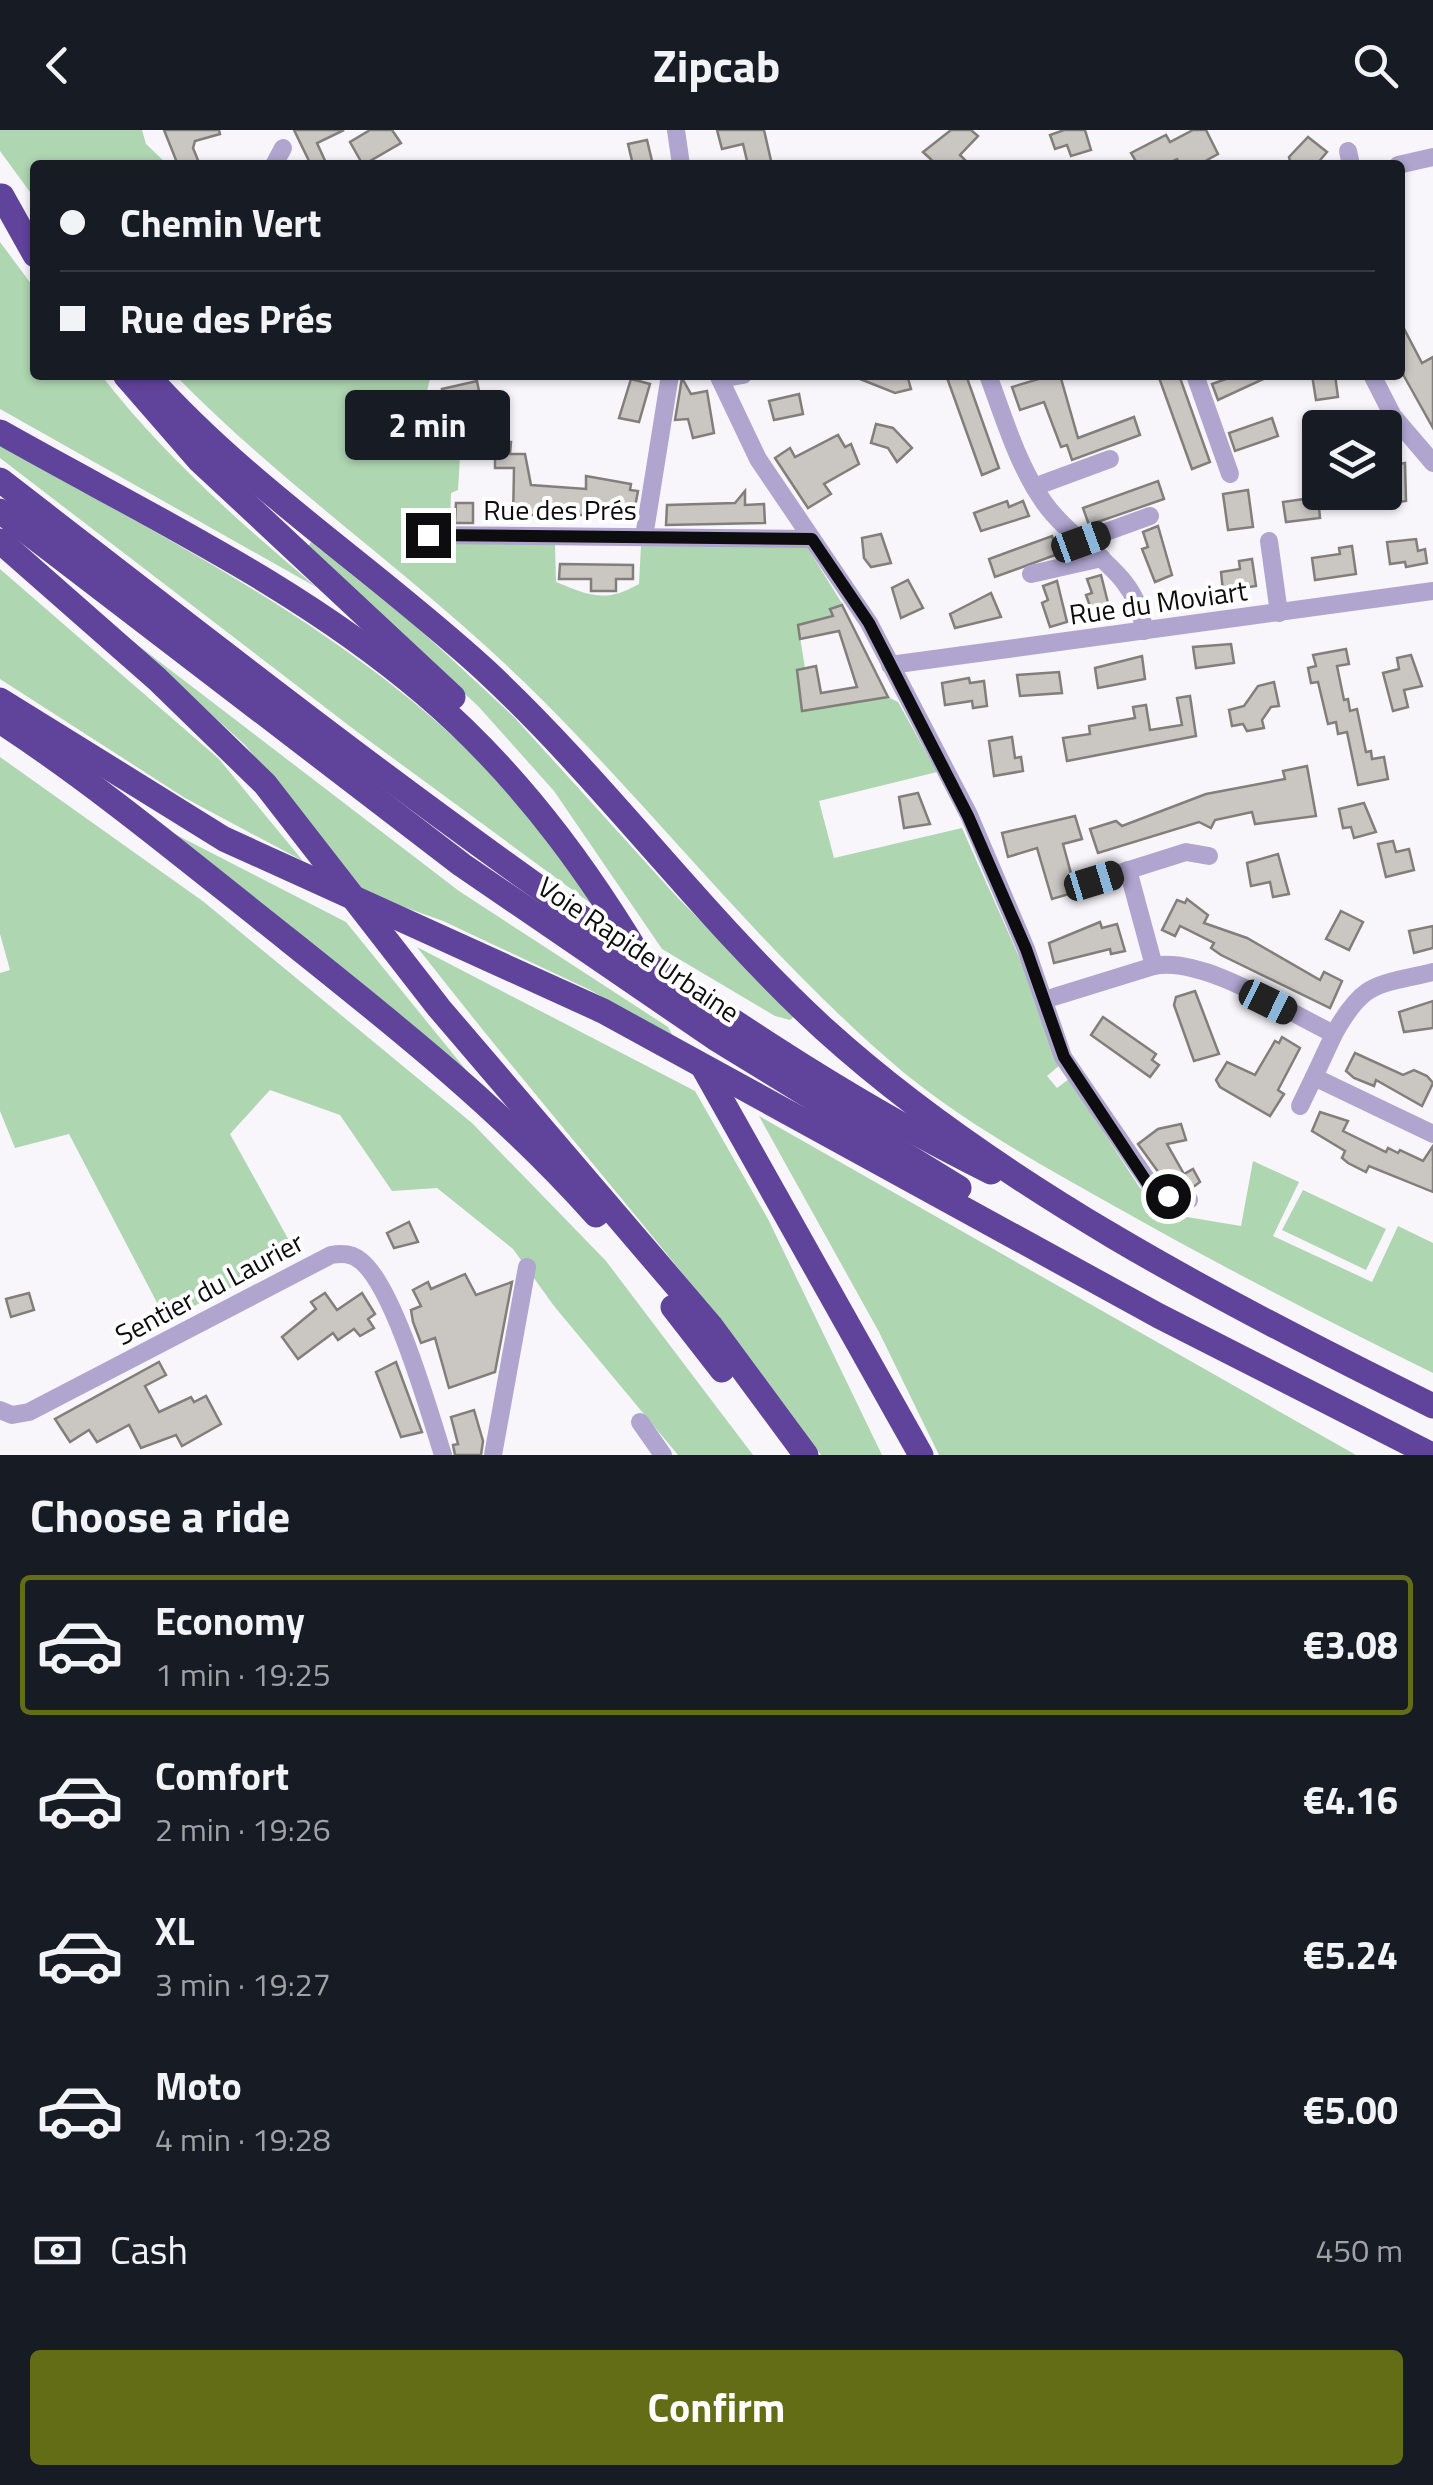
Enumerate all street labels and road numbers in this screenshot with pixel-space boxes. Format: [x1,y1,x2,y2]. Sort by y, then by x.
street label: Rue des Prés [483,488,637,531]
street label: Rue du Moviart [1066,568,1250,636]
street label: Voie Rapide Urbaine [529,865,749,1033]
street label: Sentier du Laurier [107,1220,311,1356]

